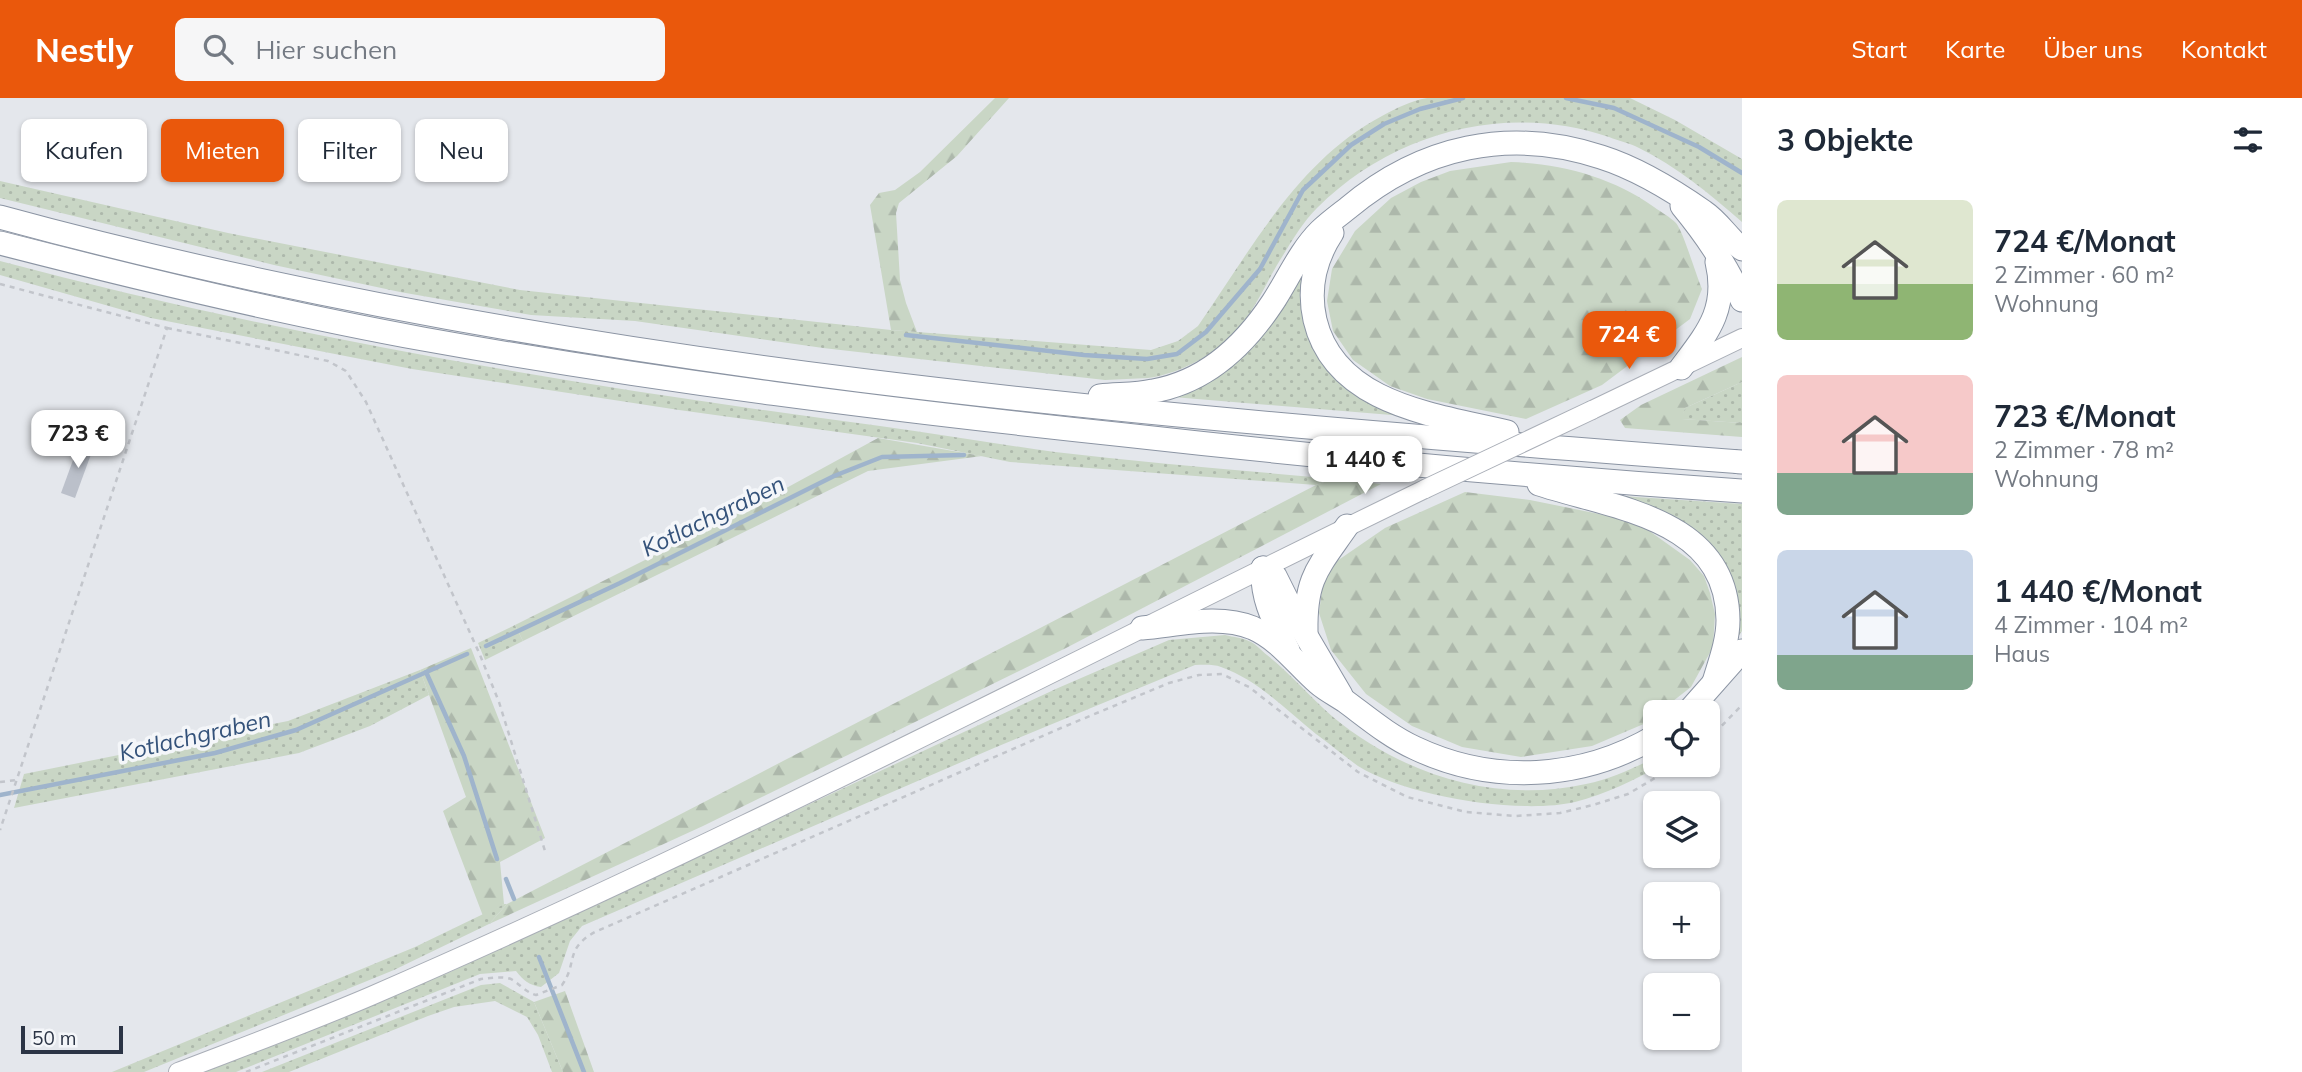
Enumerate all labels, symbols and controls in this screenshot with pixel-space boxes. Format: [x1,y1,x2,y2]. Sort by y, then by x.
search box [175,18,665,81]
text: Nestly [35,29,133,70]
icon: search [199,30,237,68]
text: Hier suchen [255,33,397,66]
text: Start [1851,34,1907,64]
text: Karte [1945,34,2005,64]
text: Über uns [2043,34,2143,64]
text: Kontakt [2181,34,2267,64]
chip: Kaufen [21,119,147,182]
chip: Mieten [161,119,284,182]
chip: Filter [298,119,401,182]
chip: Neu [415,119,508,182]
text: 3 Objekte [1777,121,1913,159]
icon: filters [2229,121,2267,159]
text: 724 €/Monat [1994,222,2176,260]
icon: home [1833,228,1917,312]
text: 2 Zimmer · 60 m² [1994,260,2174,289]
text: Wohnung [1994,289,2099,318]
pin: 724 € [1580,312,1678,371]
text: 724 € [1598,319,1660,348]
text: 723 €/Monat [1994,397,2176,435]
icon: home [1833,403,1917,487]
pin: 723 € [29,410,127,470]
text: 723 € [47,418,109,447]
text: 2 Zimmer · 78 m² [1994,435,2174,464]
pin: 1 440 € [1300,436,1430,496]
text: 1 440 € [1324,444,1406,473]
text: Wohnung [1994,464,2099,493]
water label: Kotlachgraben [637,468,789,563]
text: 1 440 €/Monat [1994,572,2202,610]
icon: home [1833,578,1917,662]
text: 4 Zimmer · 104 m² [1994,610,2188,639]
text: Haus [1994,639,2050,668]
map controls [1643,700,1720,1050]
button: locate [1643,700,1720,777]
water label: Kotlachgraben [116,704,274,767]
button: layers [1643,791,1720,868]
button: + [1643,882,1720,959]
button: − [1643,973,1720,1050]
scale bar [21,1023,122,1055]
text: 50 m [32,1026,76,1050]

